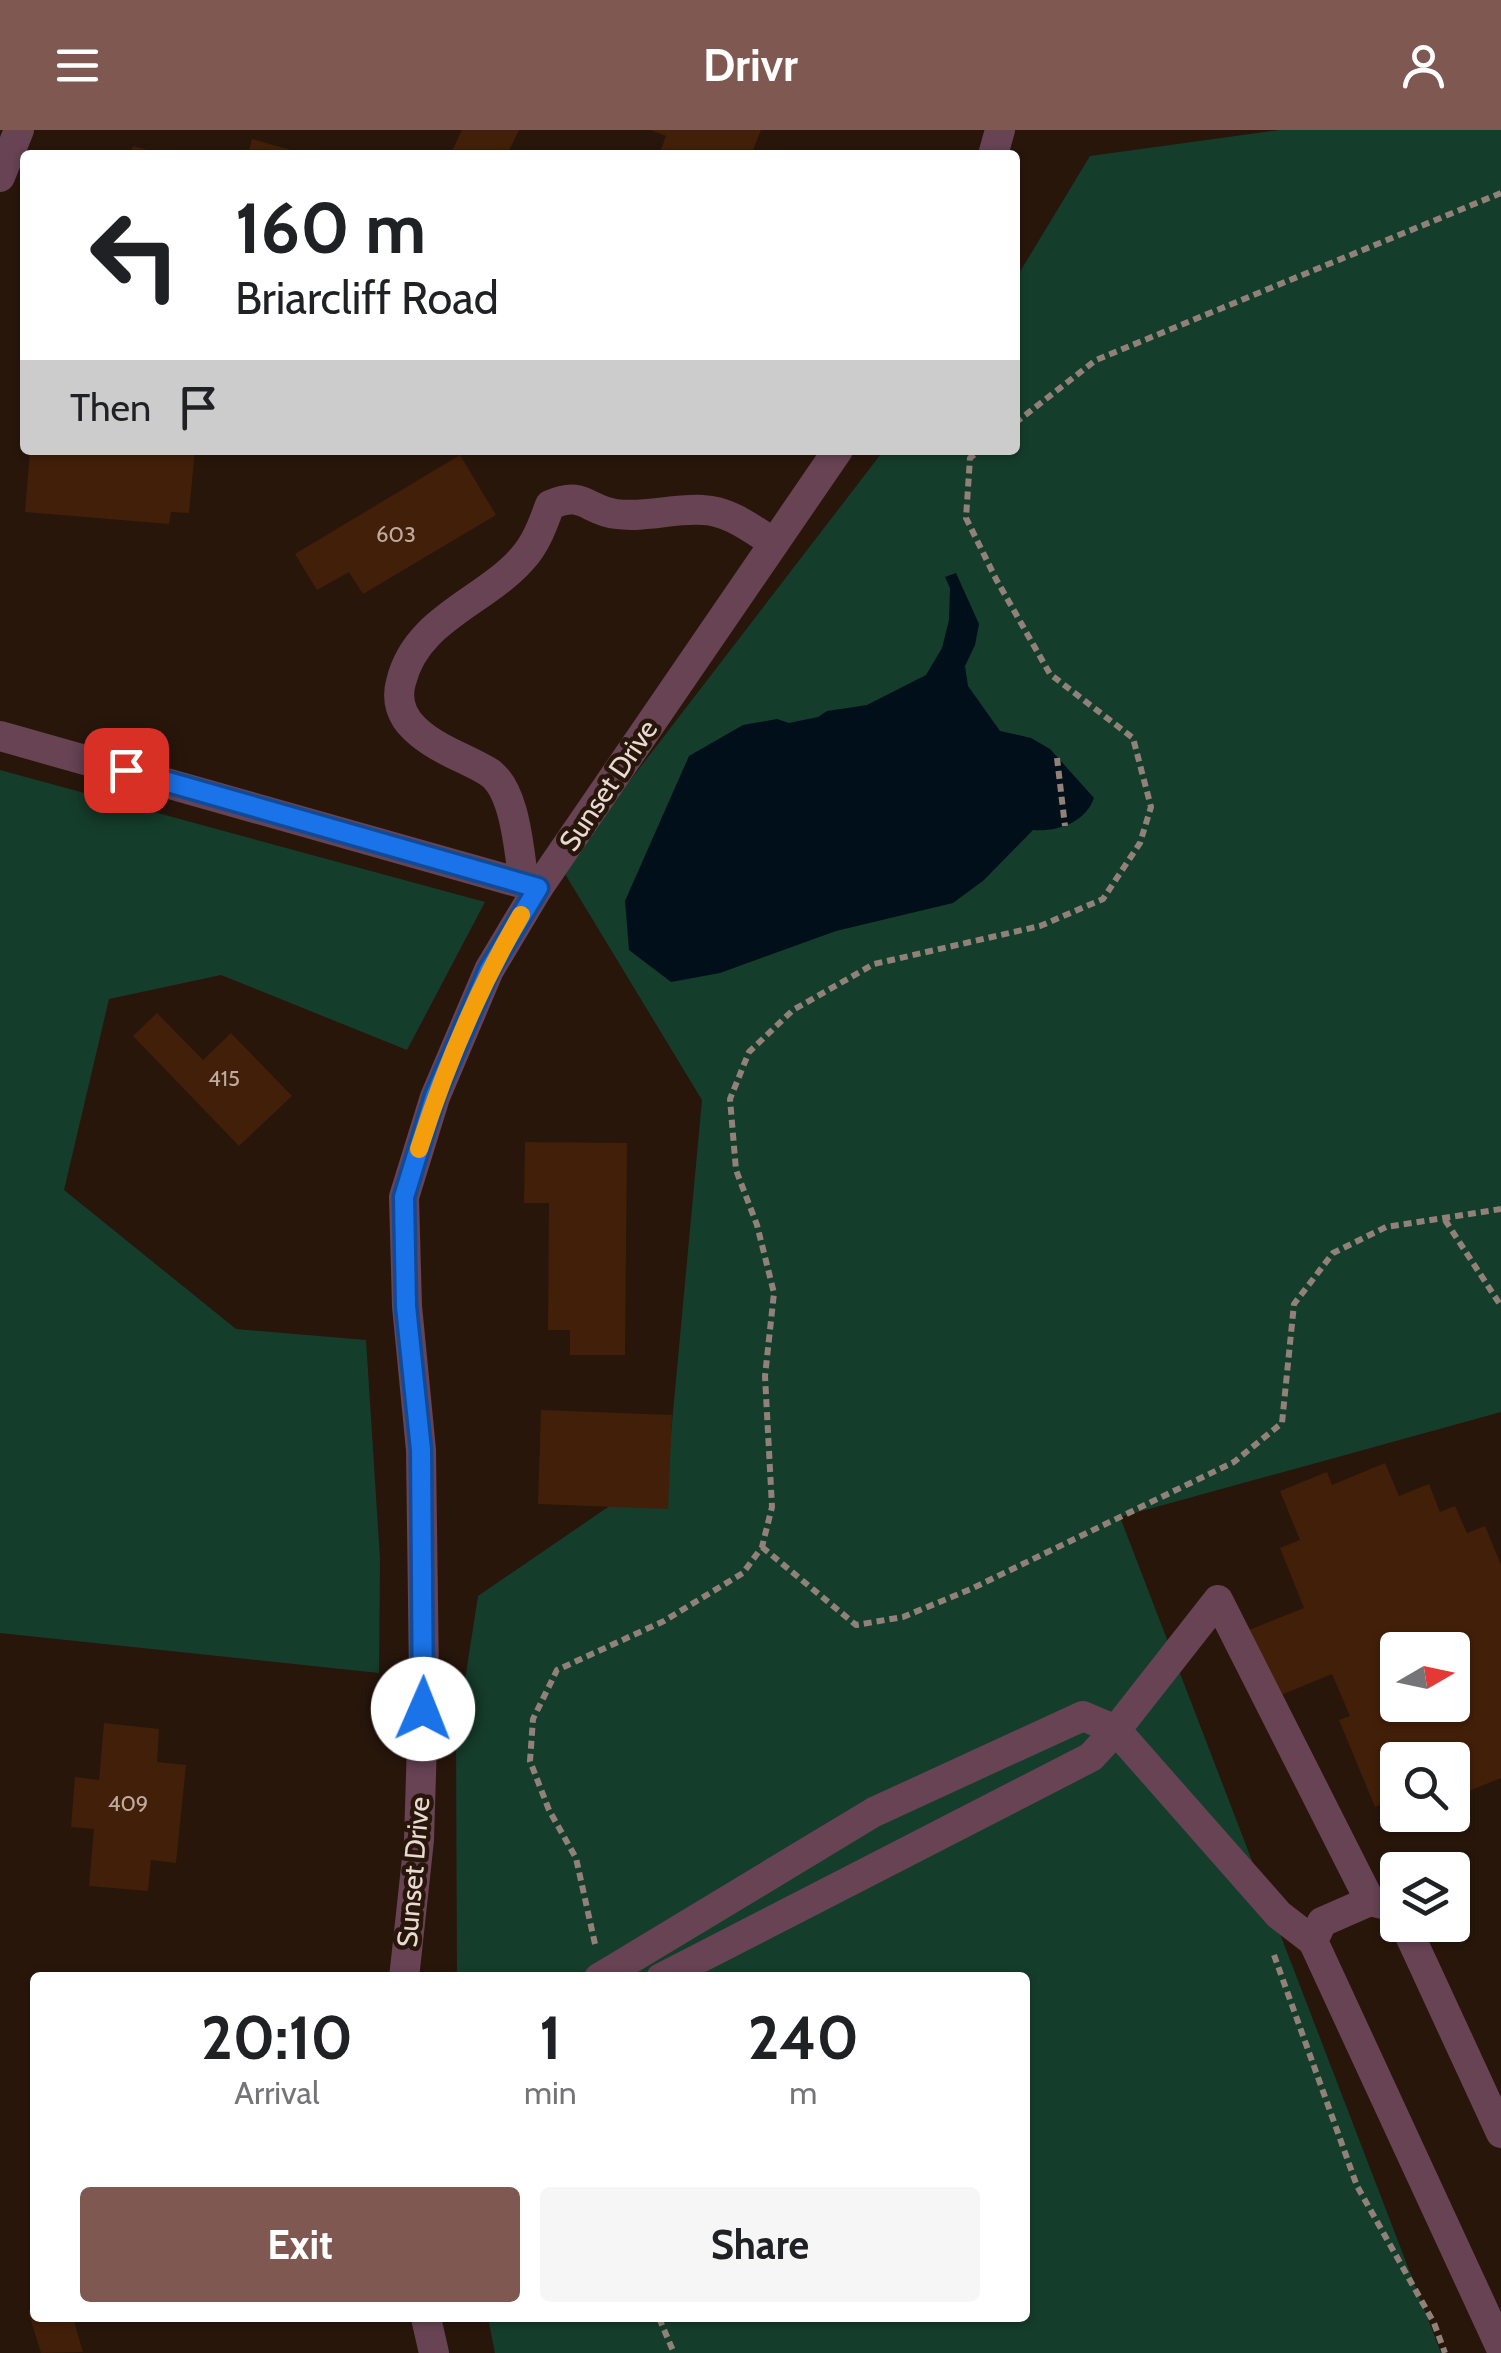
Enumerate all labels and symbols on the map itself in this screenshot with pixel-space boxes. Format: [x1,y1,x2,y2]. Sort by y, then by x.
house number: 603 [376,521,416,548]
street label: Sunset Drive [552,713,664,857]
pin [84,728,169,813]
house number: 415 [208,1065,240,1092]
north arrow [1380,1632,1470,1722]
position arrow [371,1657,475,1761]
house number: 409 [108,1790,148,1817]
street label: Sunset Drive [389,1795,437,1949]

